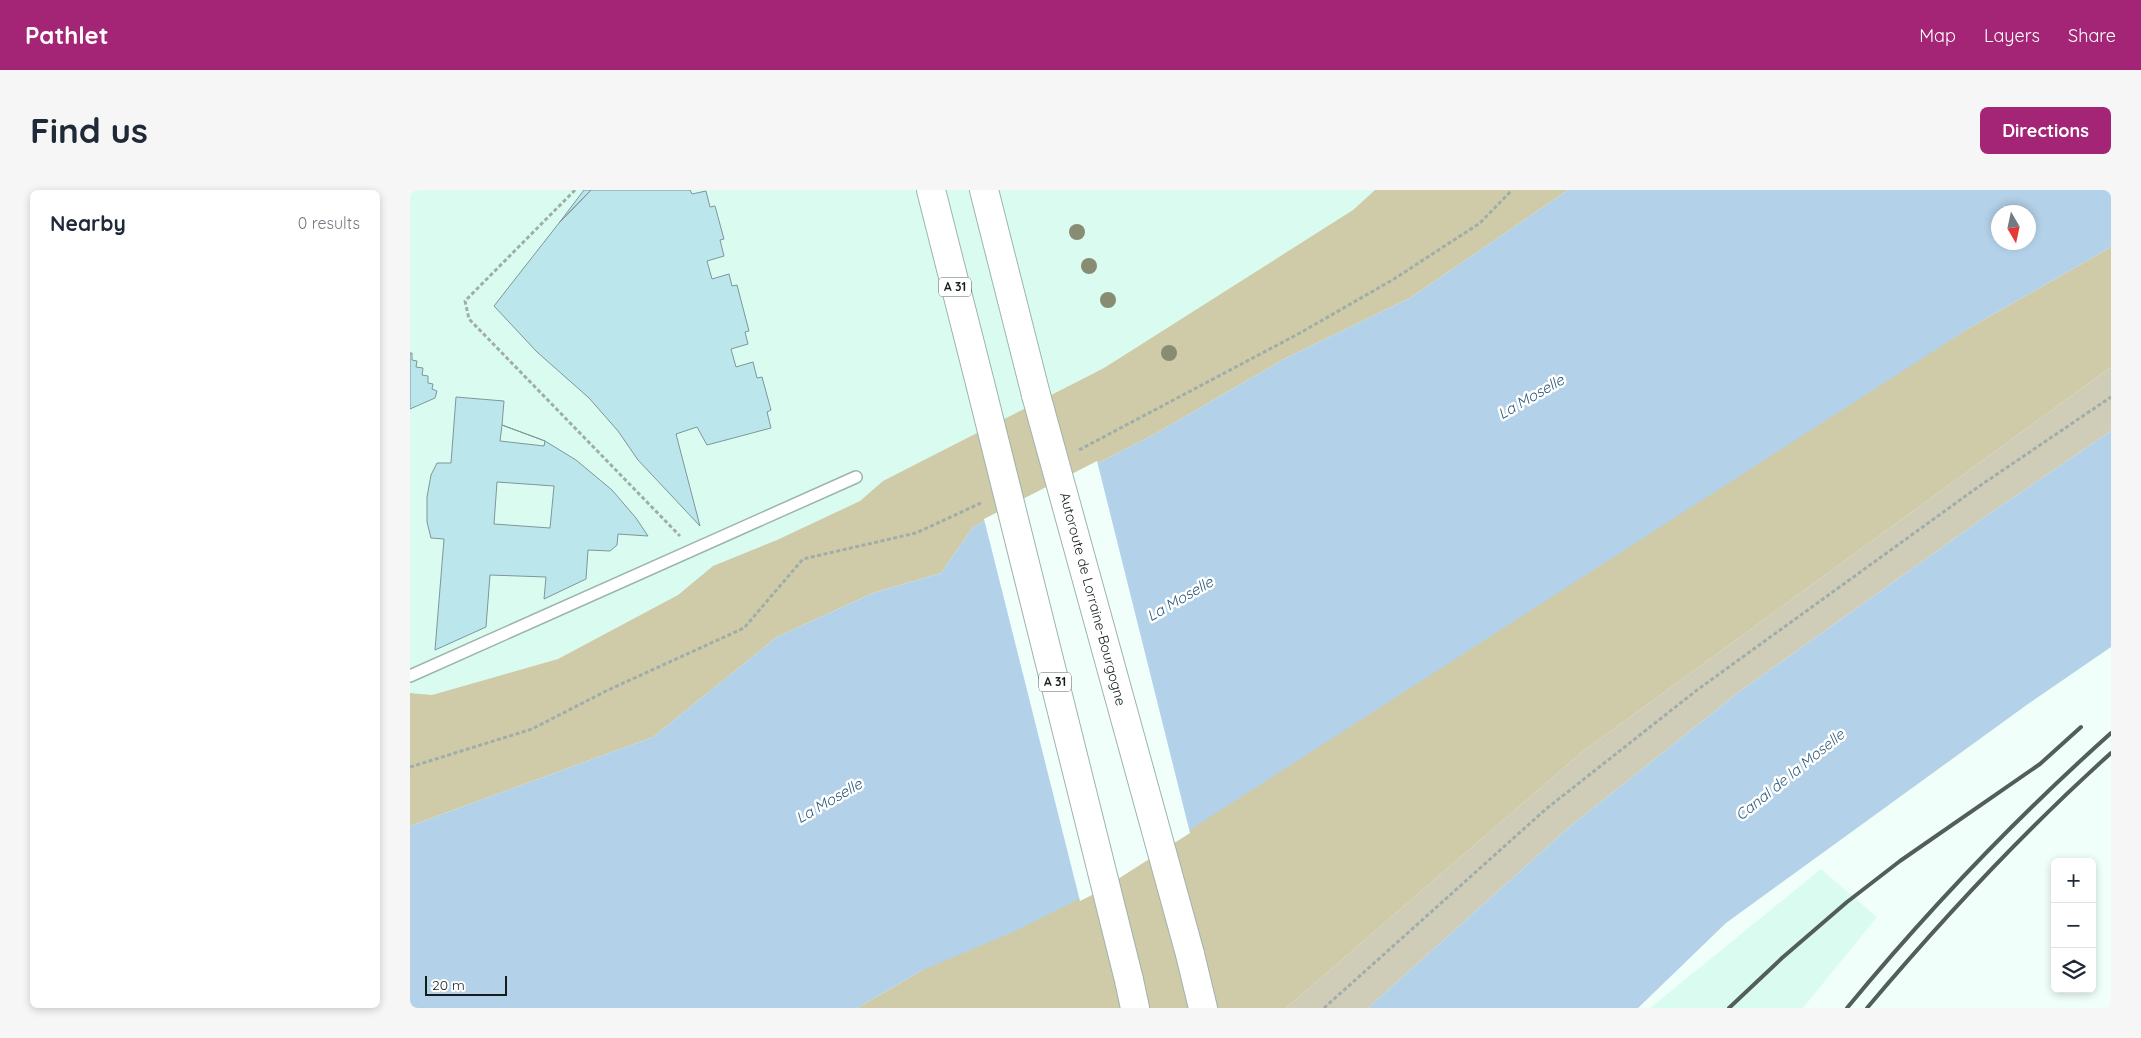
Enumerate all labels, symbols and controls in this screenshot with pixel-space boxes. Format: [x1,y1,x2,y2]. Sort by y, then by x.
text: Pathlet [25,20,109,50]
text: Map [1919,24,1956,47]
text: Layers [1984,24,2040,47]
text: Share [2068,24,2116,47]
button: Directions [1980,107,2111,154]
text: Find us [30,108,148,152]
north arrow [1991,205,2036,250]
text: Nearby [50,210,126,236]
text: 0 results [298,213,360,233]
road number: A 31 [939,278,971,296]
water label: La Moselle [1494,370,1568,423]
street label: Autoroute de Lorraine-Bourgogne [1056,490,1130,708]
water label: La Moselle [1143,572,1217,625]
road number: A 31 [1039,672,1071,692]
water label: Canal de la Moselle [1731,725,1848,824]
water label: La Moselle [792,774,866,827]
map controls [2051,858,2096,993]
button: + [2051,858,2096,903]
button: − [2051,903,2096,948]
button: layers [2051,948,2096,993]
scale bar [425,973,508,996]
text: 20 m [432,976,465,994]

